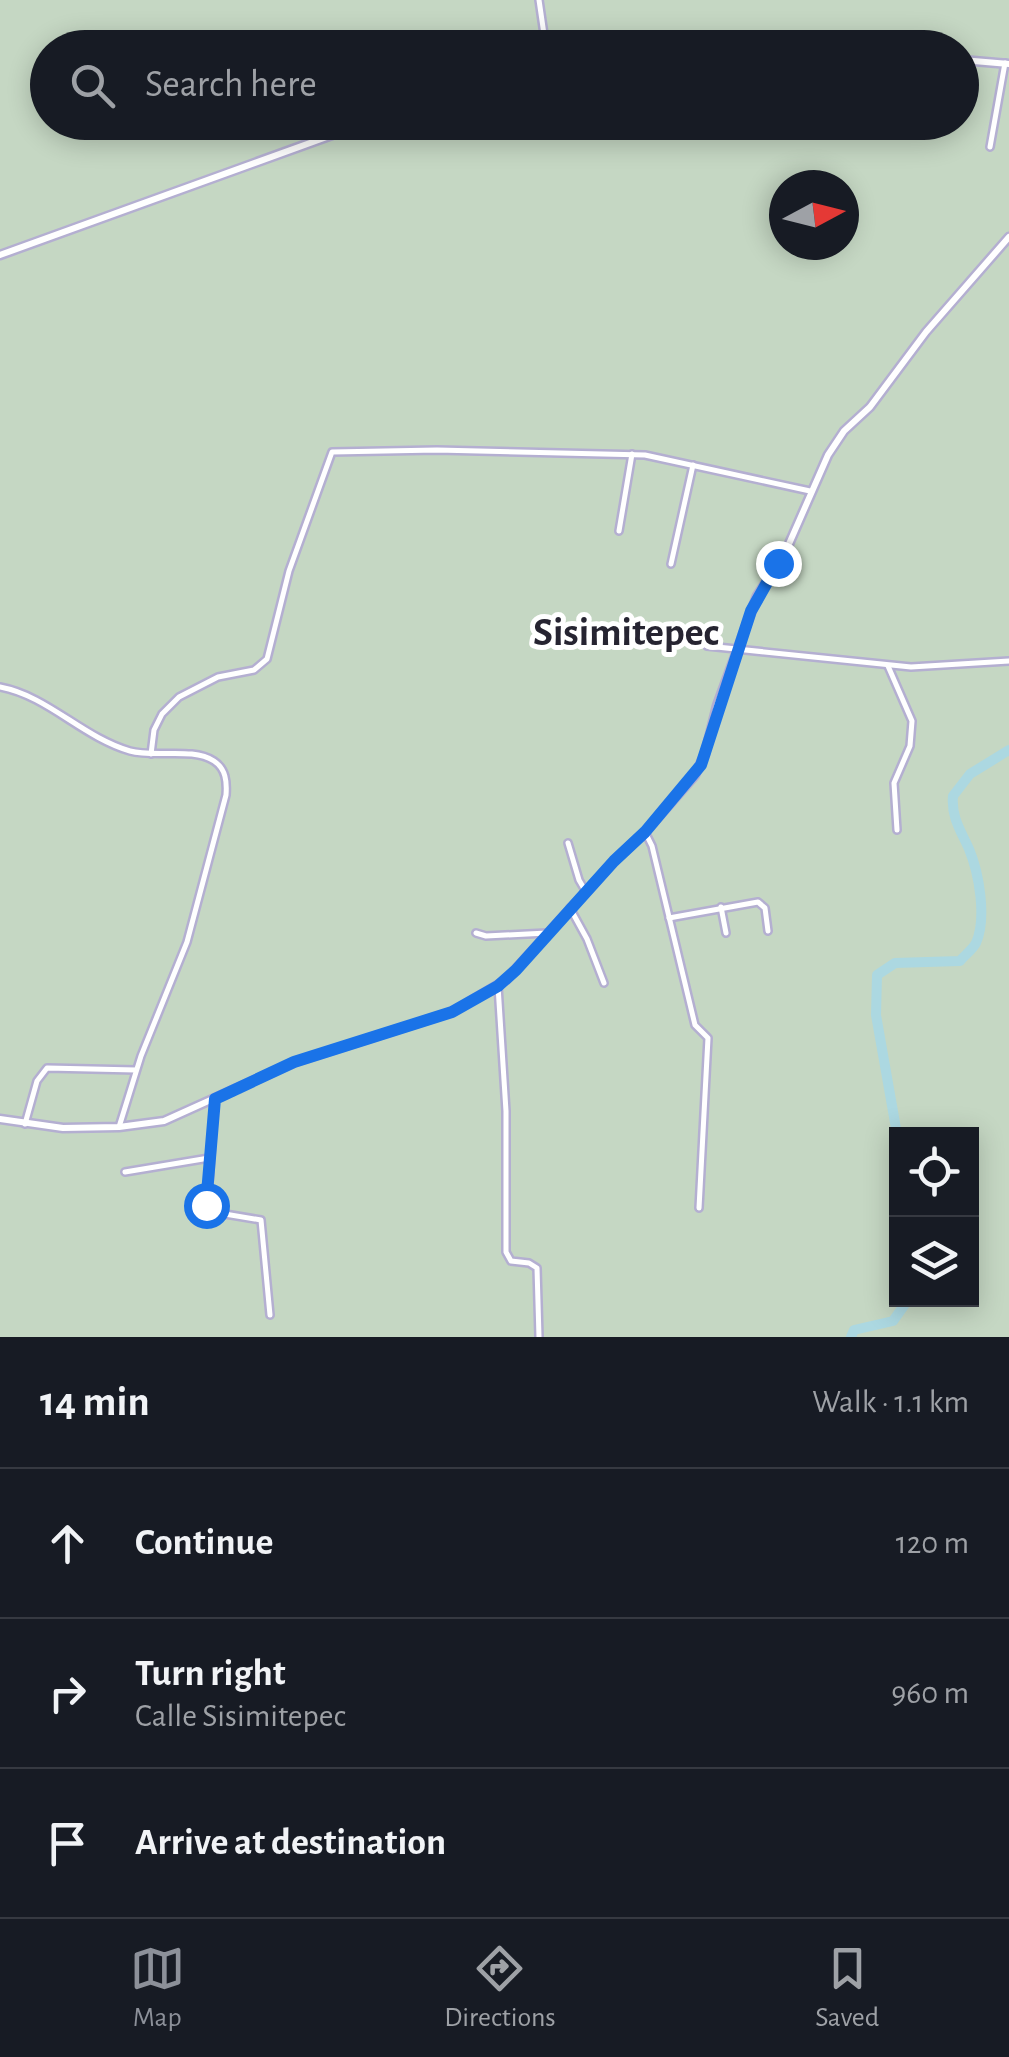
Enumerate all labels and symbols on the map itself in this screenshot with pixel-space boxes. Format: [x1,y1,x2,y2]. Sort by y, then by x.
north arrow [769,170,859,260]
route end [756,541,802,587]
district label: Sisimitepec [533,613,719,653]
route start [184,1183,230,1229]

